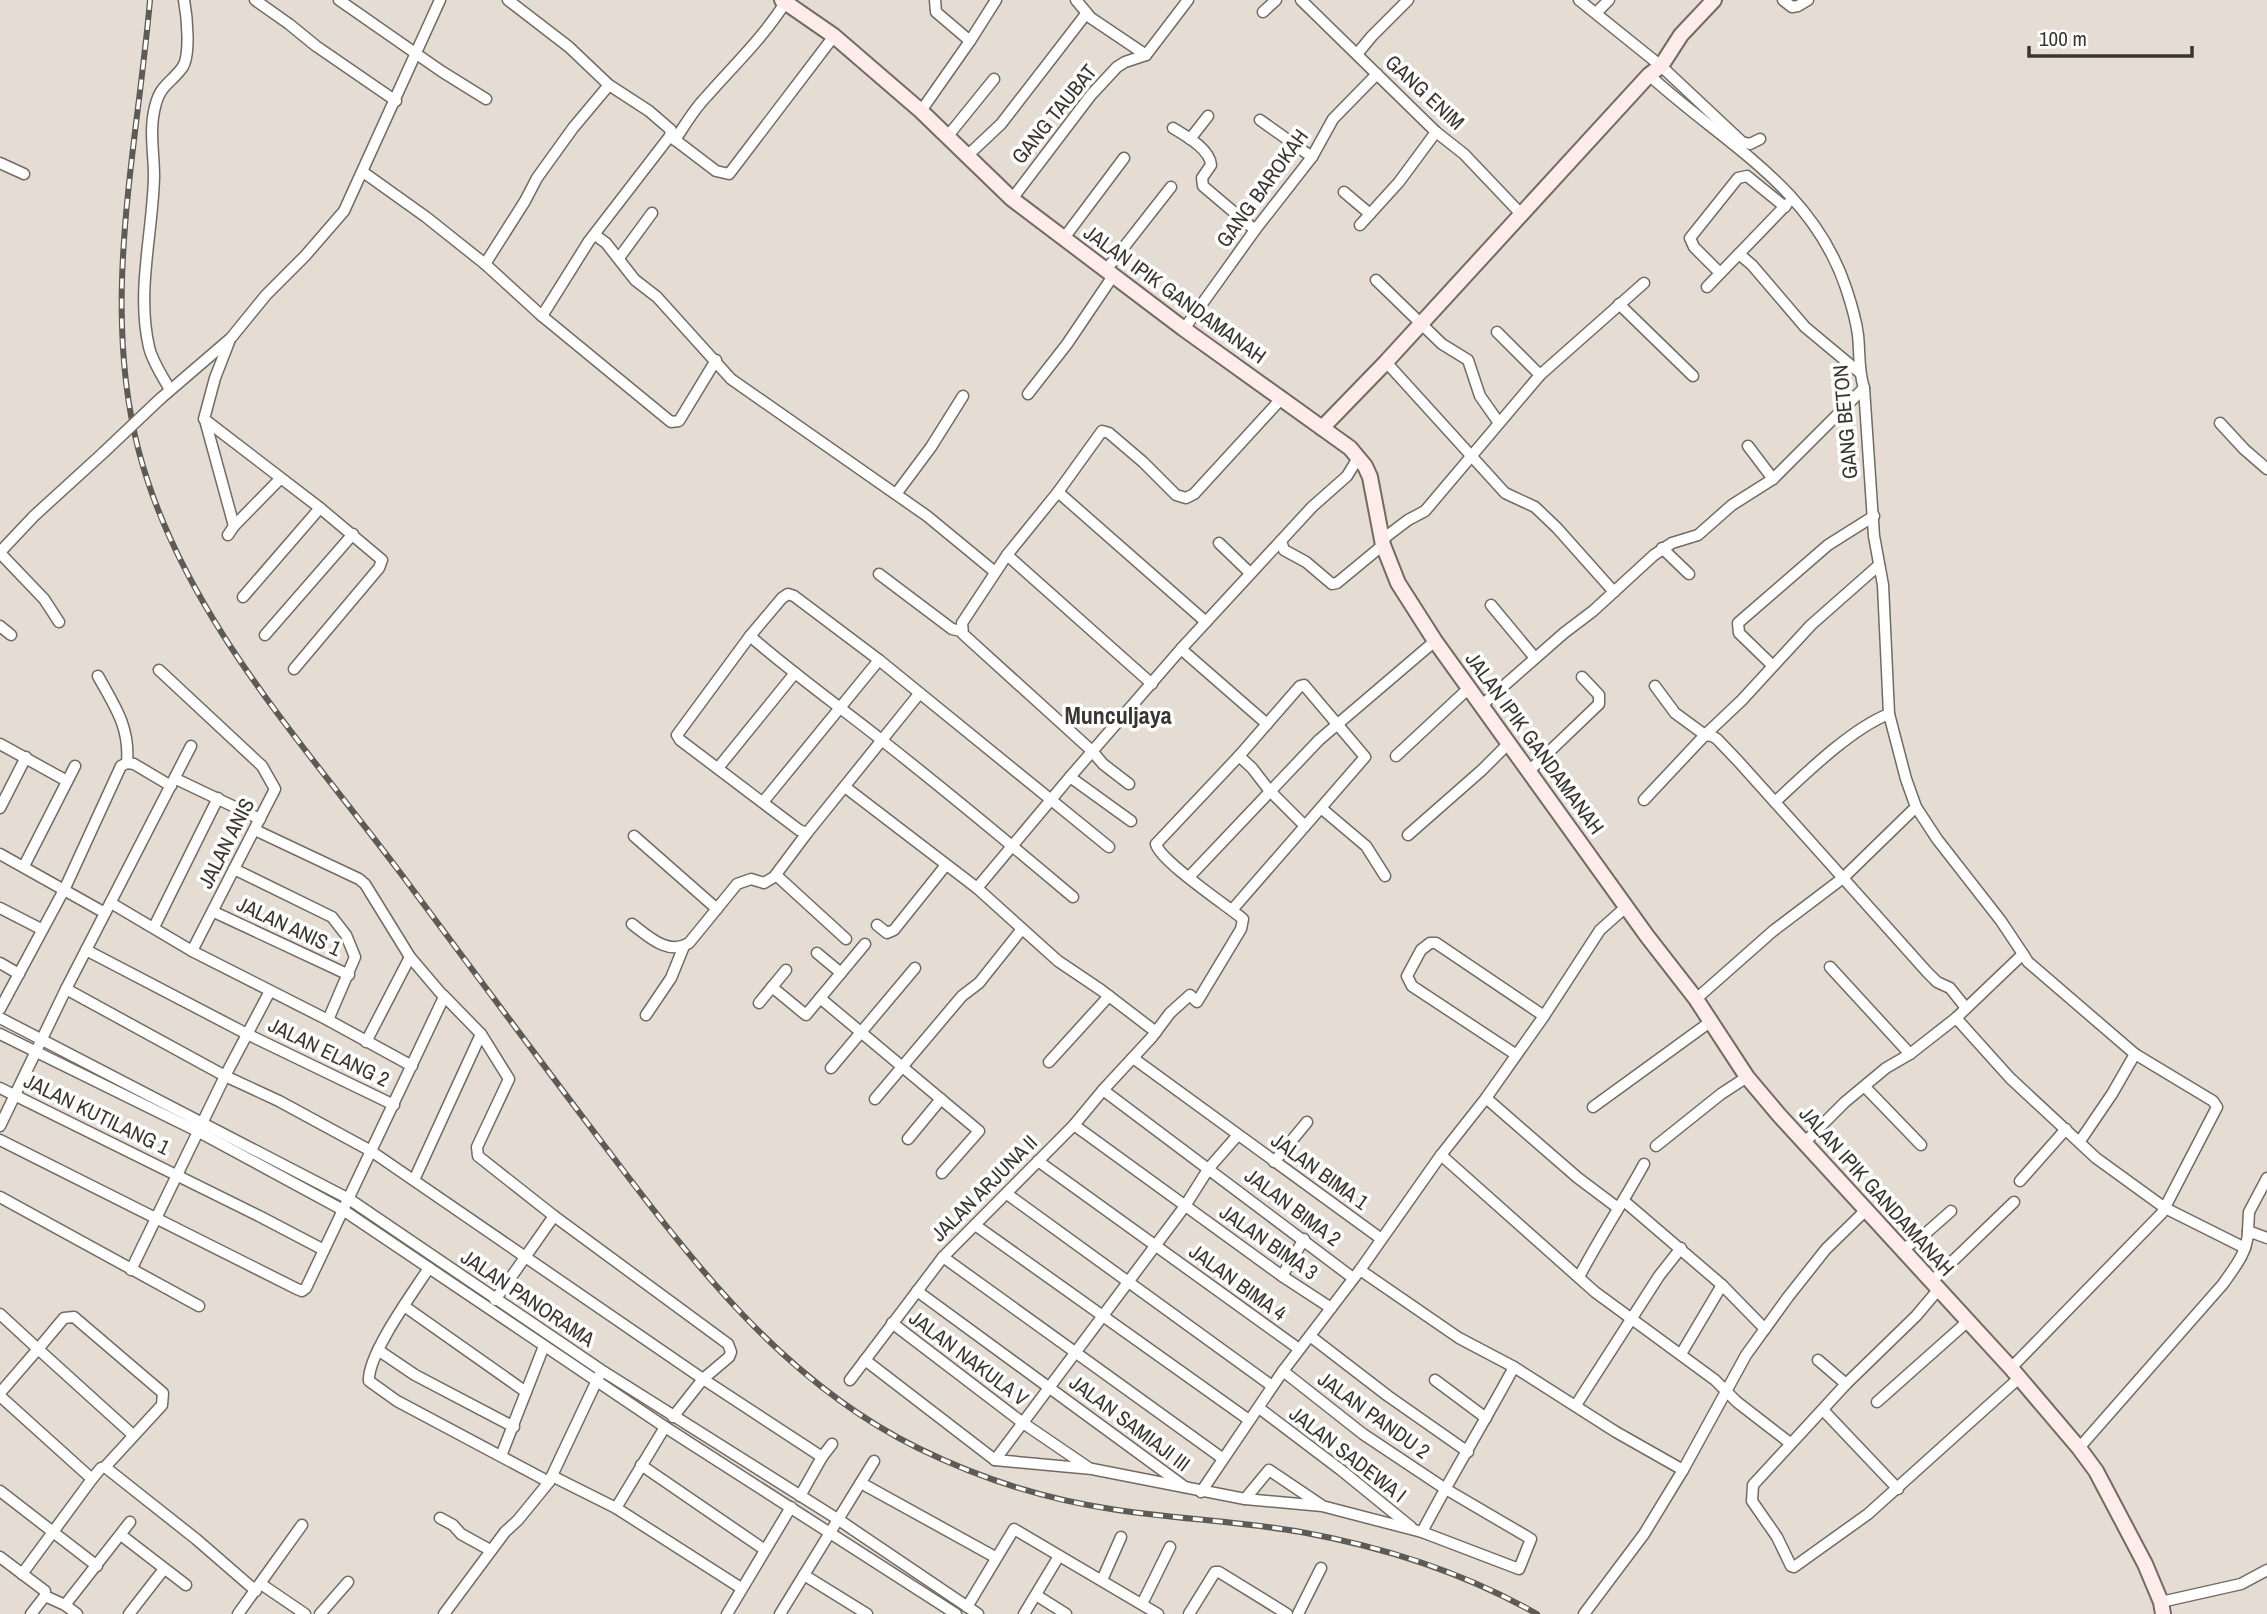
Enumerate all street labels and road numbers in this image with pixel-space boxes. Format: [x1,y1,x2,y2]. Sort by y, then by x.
street label: GANG ENIM [1379,48,1471,136]
street label: GANG TAUBAT [1005,58,1104,170]
street label: GANG BAROKAH [1209,123,1315,253]
street label: JALAN IPIK GANDAMANAH [1078,218,1272,370]
street label: GANG BETON [1826,364,1864,480]
street label: JALAN IPIK GANDAMANAH [1459,646,1611,840]
street label: JALAN ANIS [191,793,261,893]
street label: JALAN ANIS 1 [232,889,346,963]
street label: JALAN ELANG 2 [264,1010,394,1094]
street label: JALAN KUTILANG 1 [19,1066,175,1162]
street label: JALAN IPIK GANDAMANAH [1793,1100,1961,1282]
street label: JALAN BIMA 1 [1265,1126,1375,1216]
street label: JALAN ARJUNA II [924,1128,1044,1248]
street label: JALAN BIMA 2 [1239,1161,1347,1253]
street label: JALAN BIMA 3 [1214,1197,1324,1287]
street label: JALAN BIMA 4 [1183,1237,1293,1327]
street label: JALAN PANORAMA [455,1242,601,1354]
street label: JALAN NAKULA V [903,1304,1035,1413]
street label: JALAN PANDU 2 [1312,1365,1436,1465]
street label: JALAN SAMIAJI III [1064,1368,1196,1478]
street label: JALAN SADEWA I [1284,1399,1412,1509]

